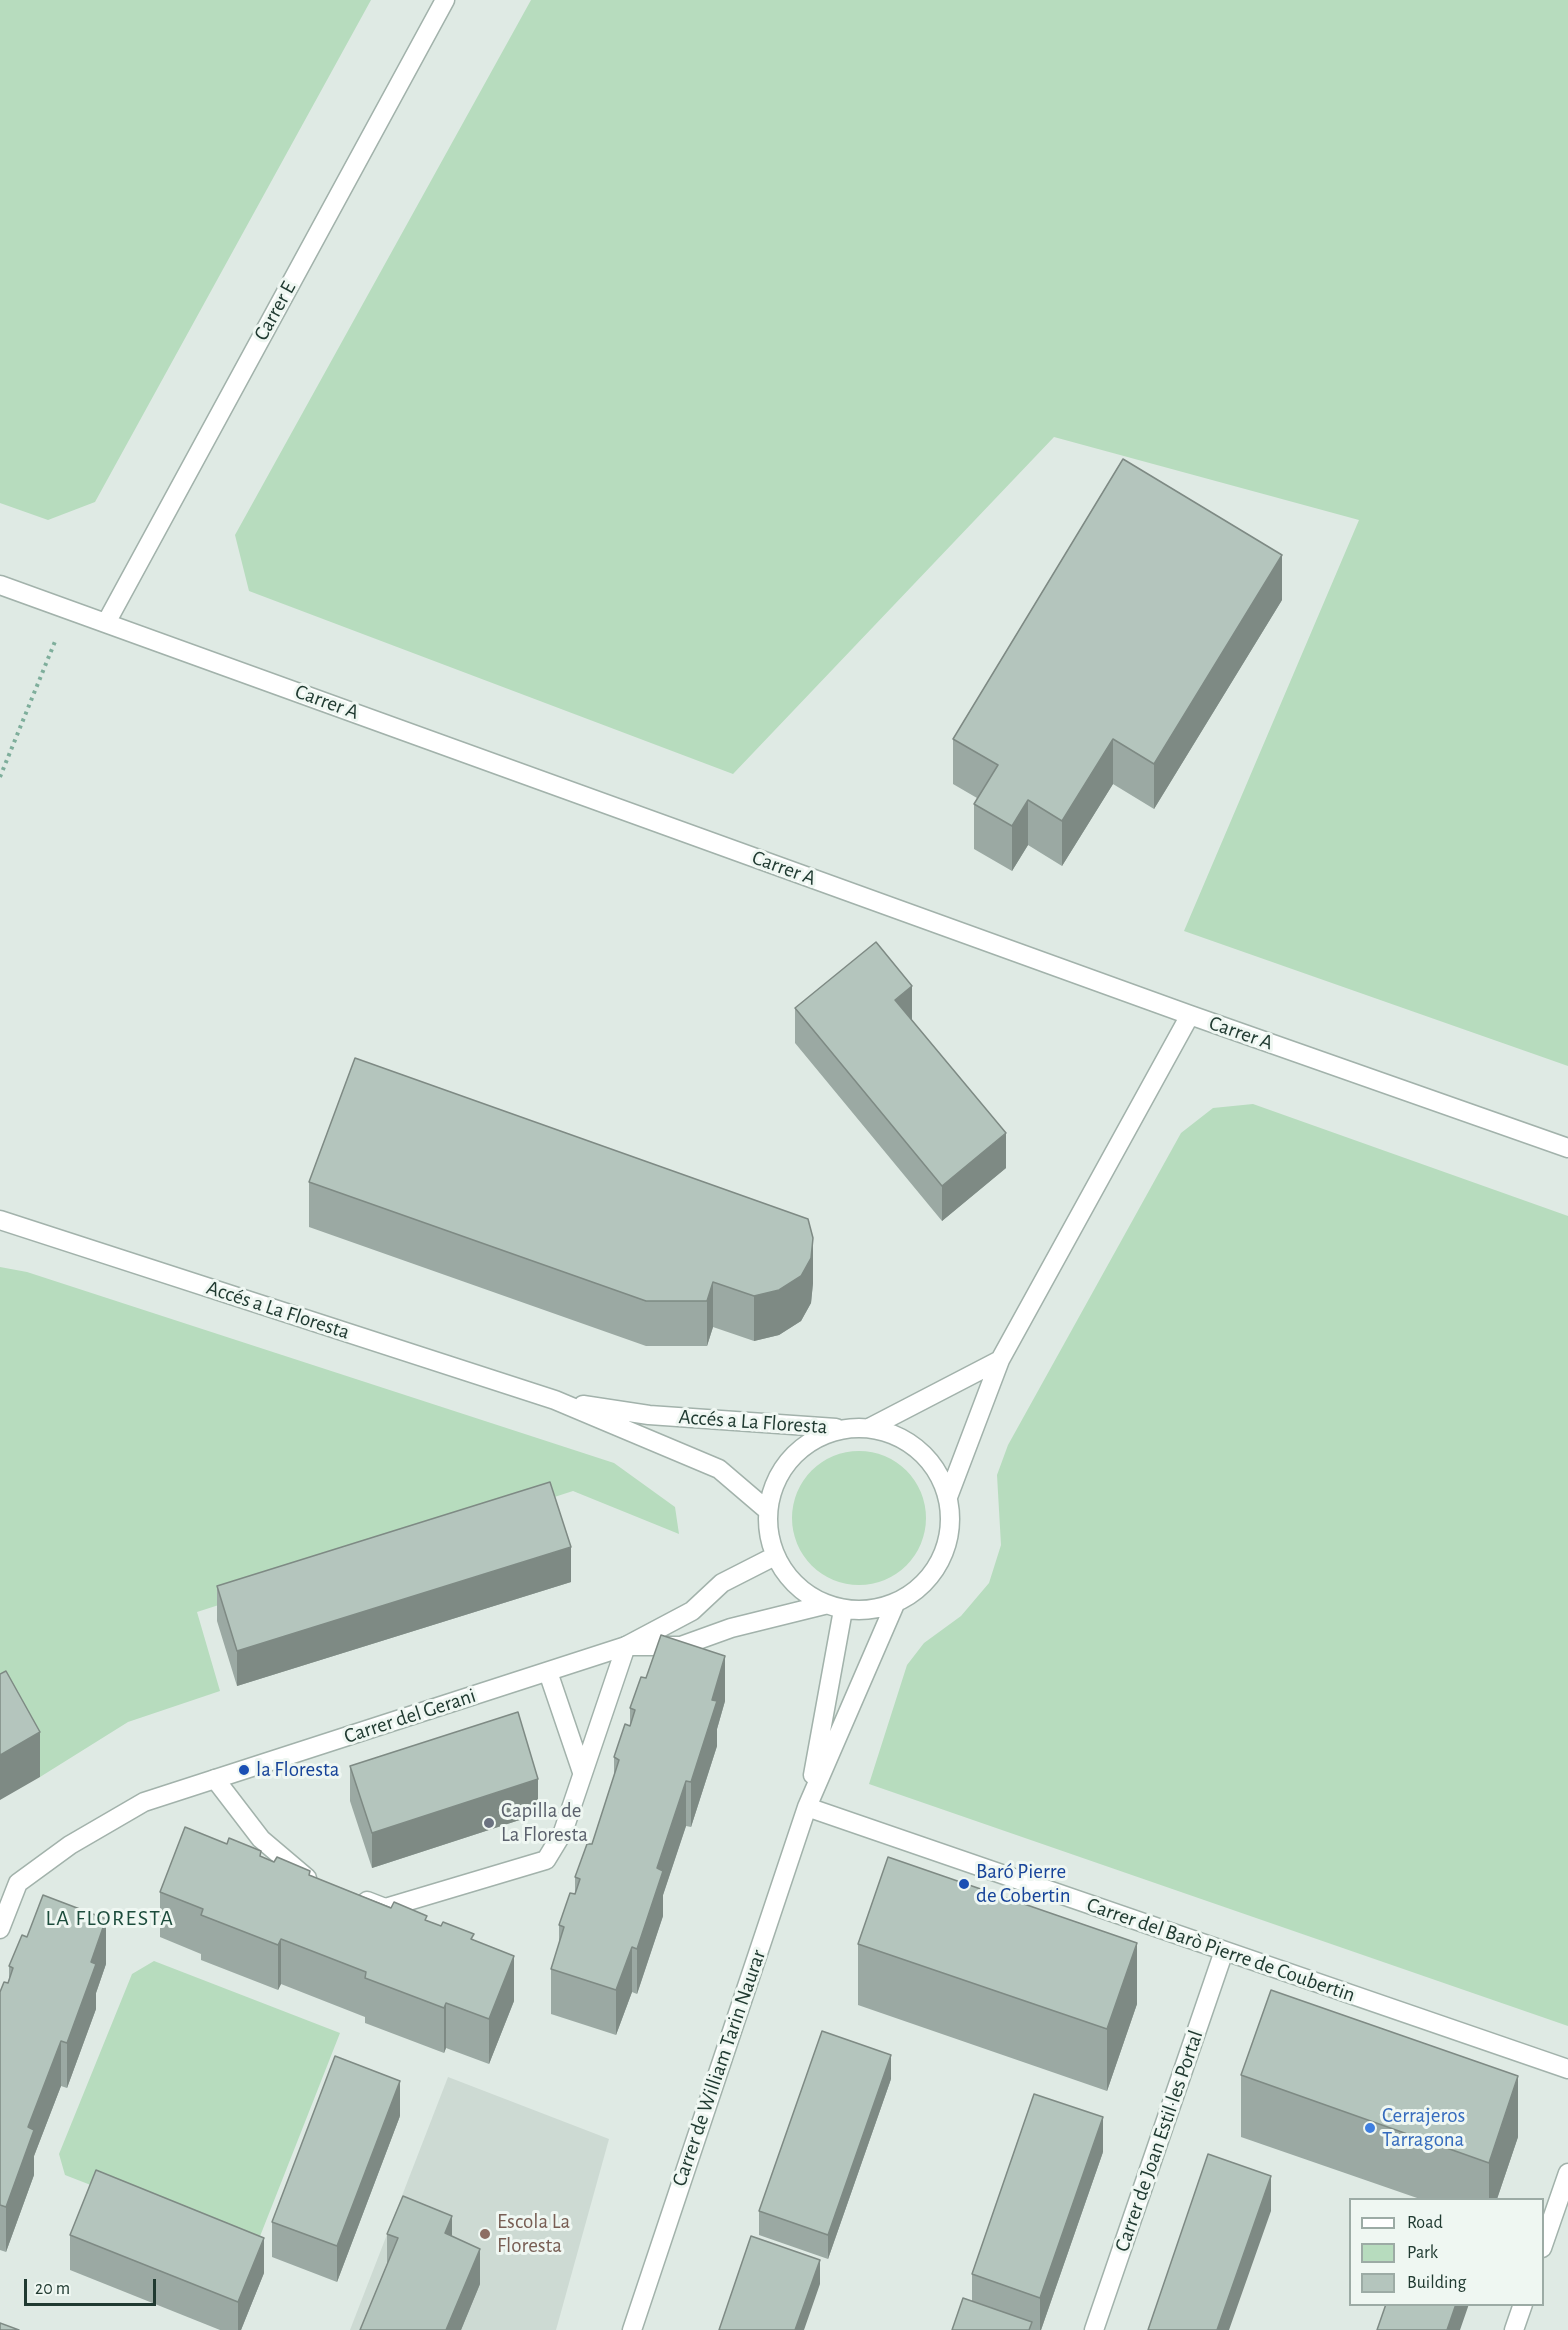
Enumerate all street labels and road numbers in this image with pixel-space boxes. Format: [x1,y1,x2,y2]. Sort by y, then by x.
street label: Carrer E [248,277,302,345]
street label: Carrer A [292,679,362,725]
street label: Carrer A [749,845,819,891]
street label: Carrer A [1206,1010,1276,1056]
street label: Accés a La Floresta [203,1275,353,1345]
street label: Accés a La Floresta [678,1404,828,1440]
street label: Carrer del Gerani [341,1683,479,1749]
street label: Carrer del Barò Pierre de Coubertin [1083,1892,1359,2008]
street label: Carrer de William Tarin Naurar [667,1946,771,2190]
street label: Carrer de Joan Estil·les Portal [1109,2027,1209,2255]

